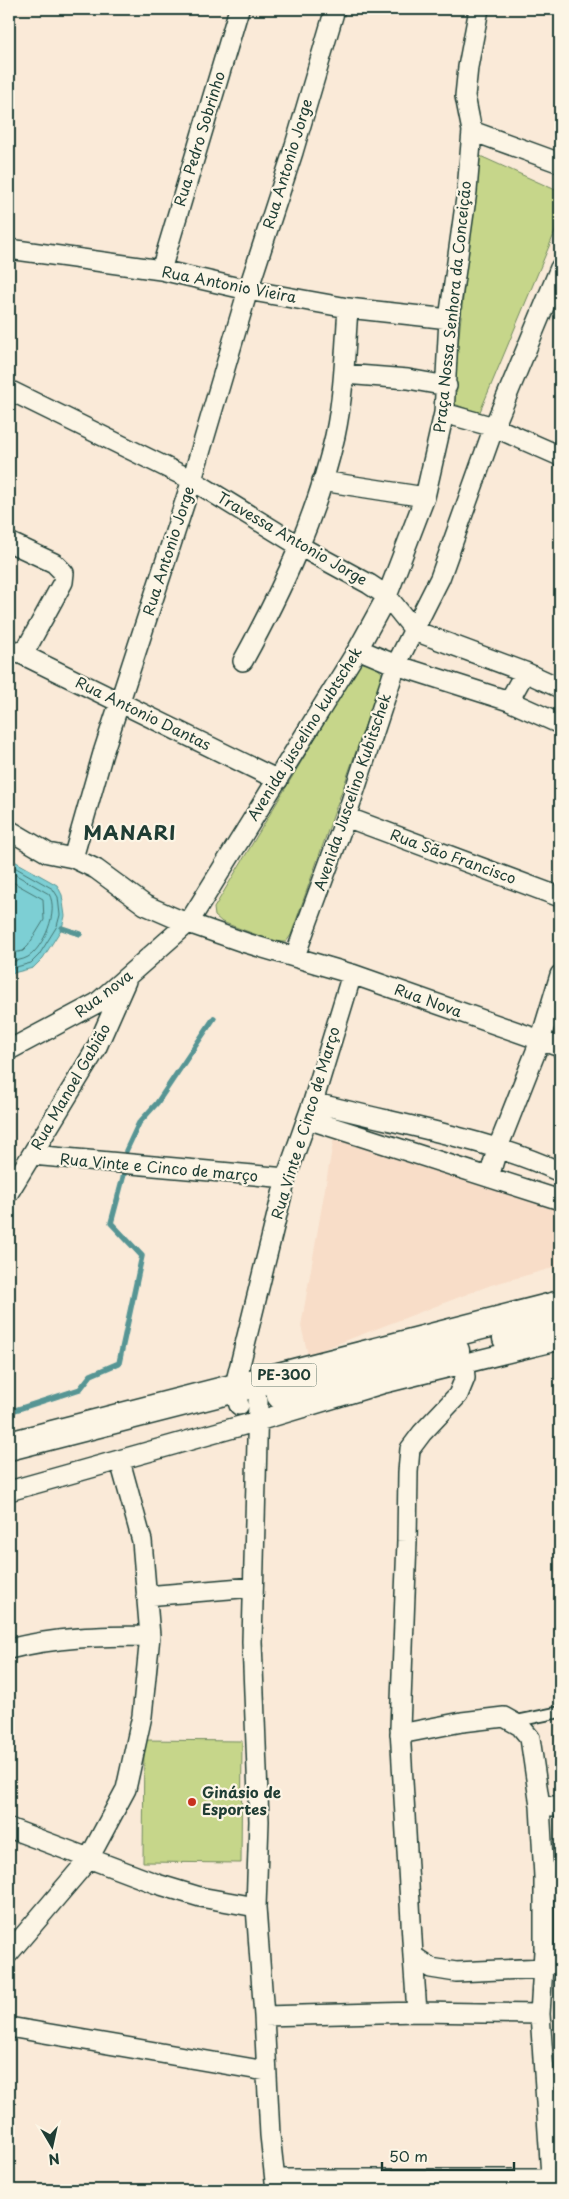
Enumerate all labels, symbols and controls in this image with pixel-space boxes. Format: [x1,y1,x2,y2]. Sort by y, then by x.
street label: Rua Pedro Sobrinho [167,68,230,209]
street label: Rua Antonio Jorge [256,96,317,231]
street label: Praça Nossa Senhora da Conceição [427,180,476,434]
street label: Rua Antonio Vieira [160,259,299,308]
street label: Rua Antonio Jorge [136,483,199,618]
street label: Travessa Antonio Jorge [213,485,372,590]
street label: Avenida juscelino kubtschek [241,641,367,825]
street label: Rua Antonio Dantas [72,670,215,755]
street label: Avenida Juscelino Kubitschek [307,689,396,893]
district label: MANARI [83,817,177,847]
street label: Rua São Francisco [387,822,520,889]
street label: Rua nova [69,963,138,1022]
street label: Rua Nova [391,977,466,1023]
street label: Rua Manoel Gabião [24,1019,115,1154]
street label: Rua Vinte e Cinco de Março [264,1024,345,1222]
street label: Rua Vinte e Cinco de março [59,1146,259,1187]
road number: PE-300 [252,1364,316,1386]
place label: Ginásio de Esportes [202,1780,281,1820]
marker: Ginásio de Esportes [186,1796,198,1808]
north arrow [28,2122,78,2172]
scale bar [382,2139,514,2171]
text: 50 m [389,2144,428,2167]
text: N [47,2148,61,2171]

